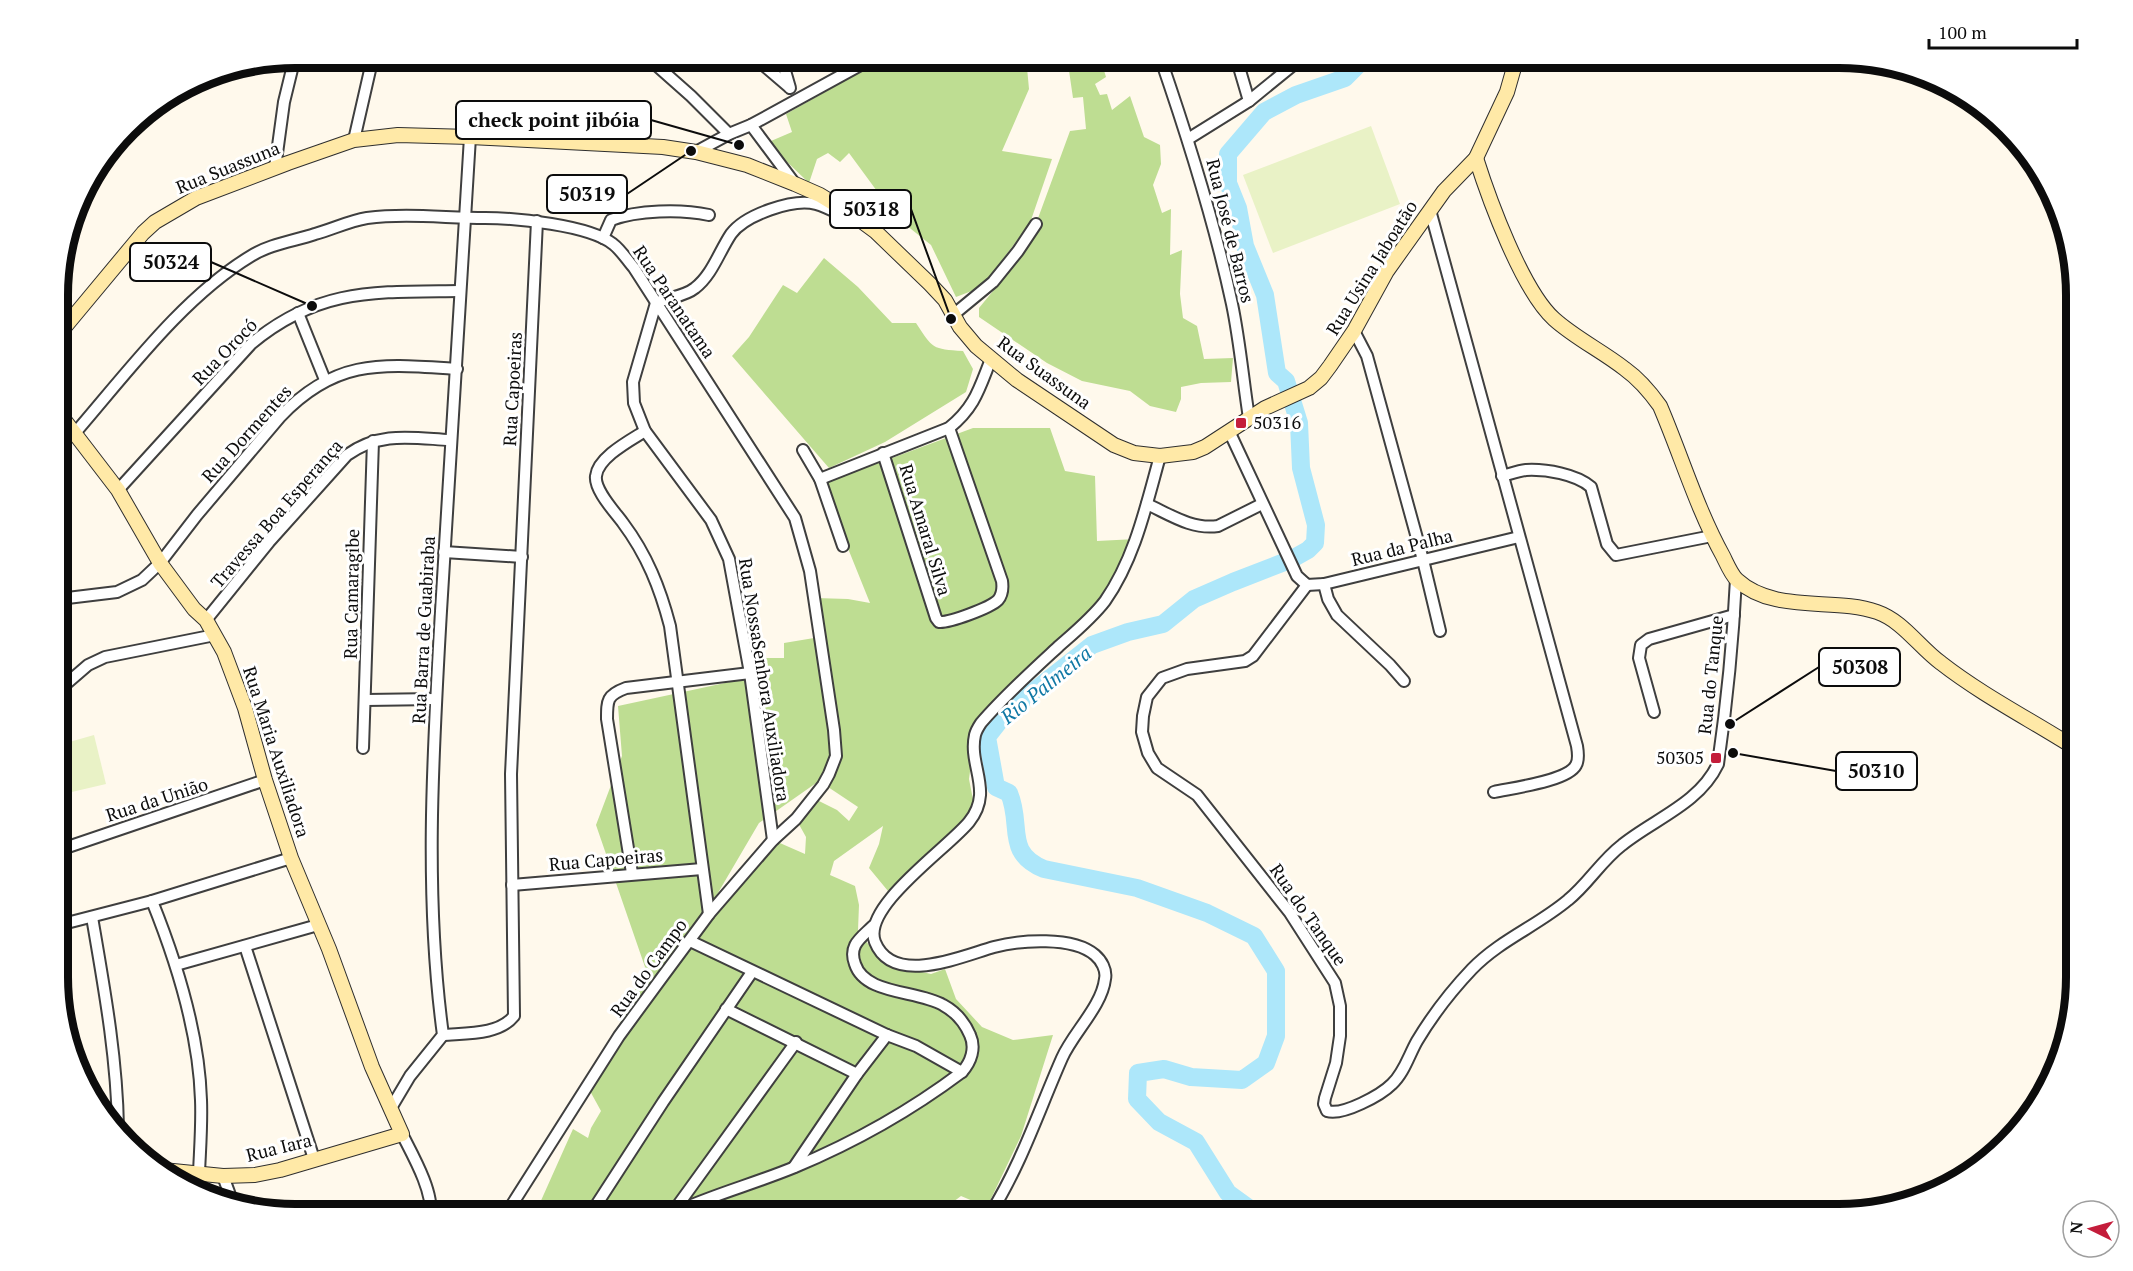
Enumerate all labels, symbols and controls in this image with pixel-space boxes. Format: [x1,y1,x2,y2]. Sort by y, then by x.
scale bar [1929,12,2078,50]
text: 100 m [1938,20,1987,44]
callout: check point jibóia [456,101,651,139]
text: check point jibóia [468,106,640,133]
street label: Rua Suassuna [172,135,283,199]
street label: Rua José de Barros [1201,156,1260,305]
callout: 50319 [547,175,627,213]
text: 50319 [559,180,615,207]
callout: 50318 [830,190,911,228]
text: 50318 [843,195,899,222]
street label: Rua Usina Jaboatão [1320,196,1422,339]
street label: Rua Paranatama [628,240,721,363]
callout: 50324 [130,243,211,281]
text: 50324 [143,248,200,275]
street label: Rua Orocó [187,313,262,390]
street label: Rua Suassuna [993,330,1096,414]
street label: Rua Capoeiras [497,331,527,447]
street label: Rua Dormentes [196,379,297,487]
place label: 50316 [1253,410,1301,434]
marker: 50316 [1234,416,1248,430]
street label: Travessa Boa Esperança [205,434,348,593]
street label: Rua Amaral Silva [895,461,957,598]
street label: Rua da Palha [1349,523,1455,571]
street label: Rua Camaragibe [338,529,364,659]
street label: Rua Barra de Guabiraba [406,535,440,724]
street label: Rua NossaSenhora Auxiliadora [734,556,796,803]
street label: Rua do Tanque [1692,614,1728,735]
water label: Rio Palmeira [994,640,1097,730]
callout: 50308 [1819,648,1900,686]
text: 50308 [1832,653,1888,680]
street label: Rua Maria Auxiliadora [238,663,316,840]
place label: 50305 [1656,745,1704,769]
marker: 50305 [1709,751,1723,765]
callout: 50310 [1836,752,1917,790]
text: 50310 [1848,757,1904,784]
street label: Rua da União [103,771,211,827]
street label: Rua Capoeiras [548,842,664,876]
street label: Rua do Tanque [1265,859,1353,970]
street label: Rua do Campo [604,913,692,1021]
street label: Rua Iara [243,1127,314,1167]
north arrow [2061,1199,2121,1259]
text: N [2065,1221,2088,1235]

